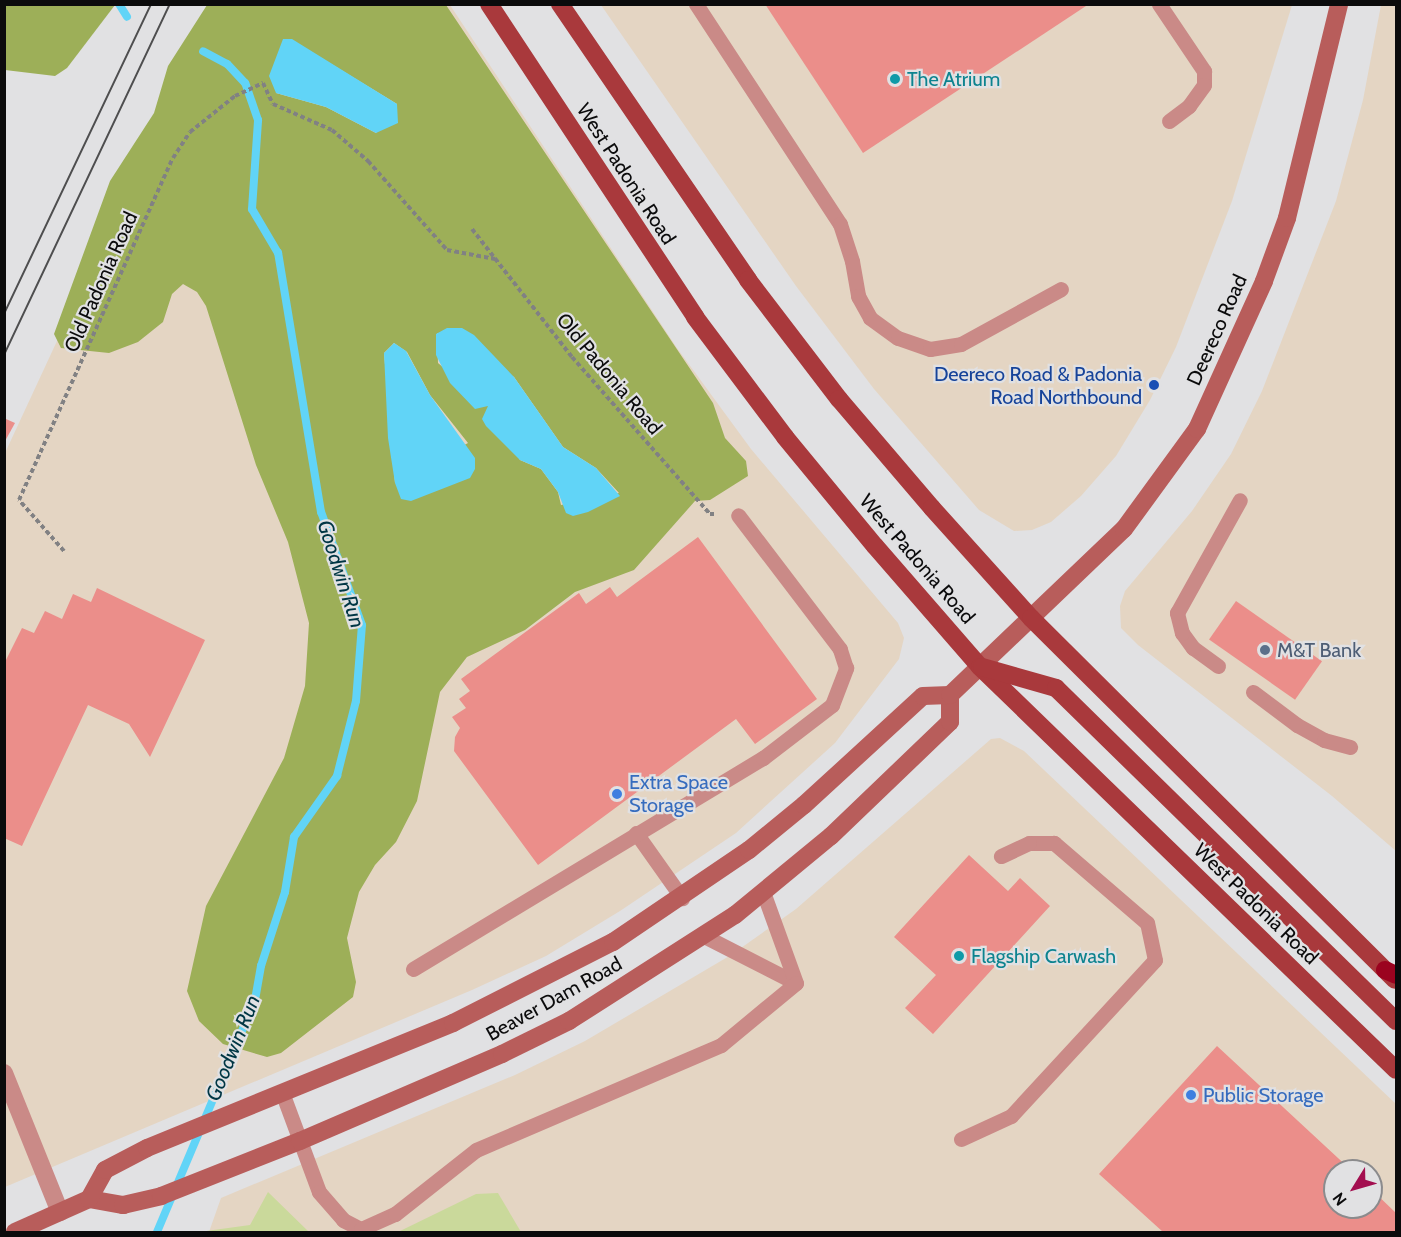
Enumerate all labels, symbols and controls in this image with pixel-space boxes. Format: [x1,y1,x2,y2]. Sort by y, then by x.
place label: The Atrium [907,67,1000,91]
marker: The Atrium [888,72,902,86]
street label: West Padonia Road [571,99,681,249]
street label: Old Padonia Road [59,208,143,356]
street label: Deereco Road [1182,271,1252,389]
street label: Old Padonia Road [551,308,667,440]
place label: Deereco Road & Padonia Road Northbound [934,362,1142,409]
marker: Deereco Road & Padonia Road Northbound [1147,378,1161,392]
street label: West Padonia Road [854,489,980,629]
water label: Goodwin Run [312,517,370,631]
place label: M&T Bank [1277,638,1361,662]
marker: M&T Bank [1258,643,1272,657]
place label: Extra Space Storage [629,771,728,818]
marker: Extra Space Storage [610,787,624,801]
street label: West Padonia Road [1189,839,1323,969]
place label: Flagship Carwash [971,944,1116,968]
marker: Flagship Carwash [952,949,966,963]
street label: Beaver Dam Road [482,952,626,1046]
water label: Goodwin Run [200,991,266,1105]
place label: Public Storage [1203,1083,1323,1107]
marker: Public Storage [1184,1088,1198,1102]
north arrow [1323,1159,1383,1219]
text: N [1329,1189,1351,1209]

